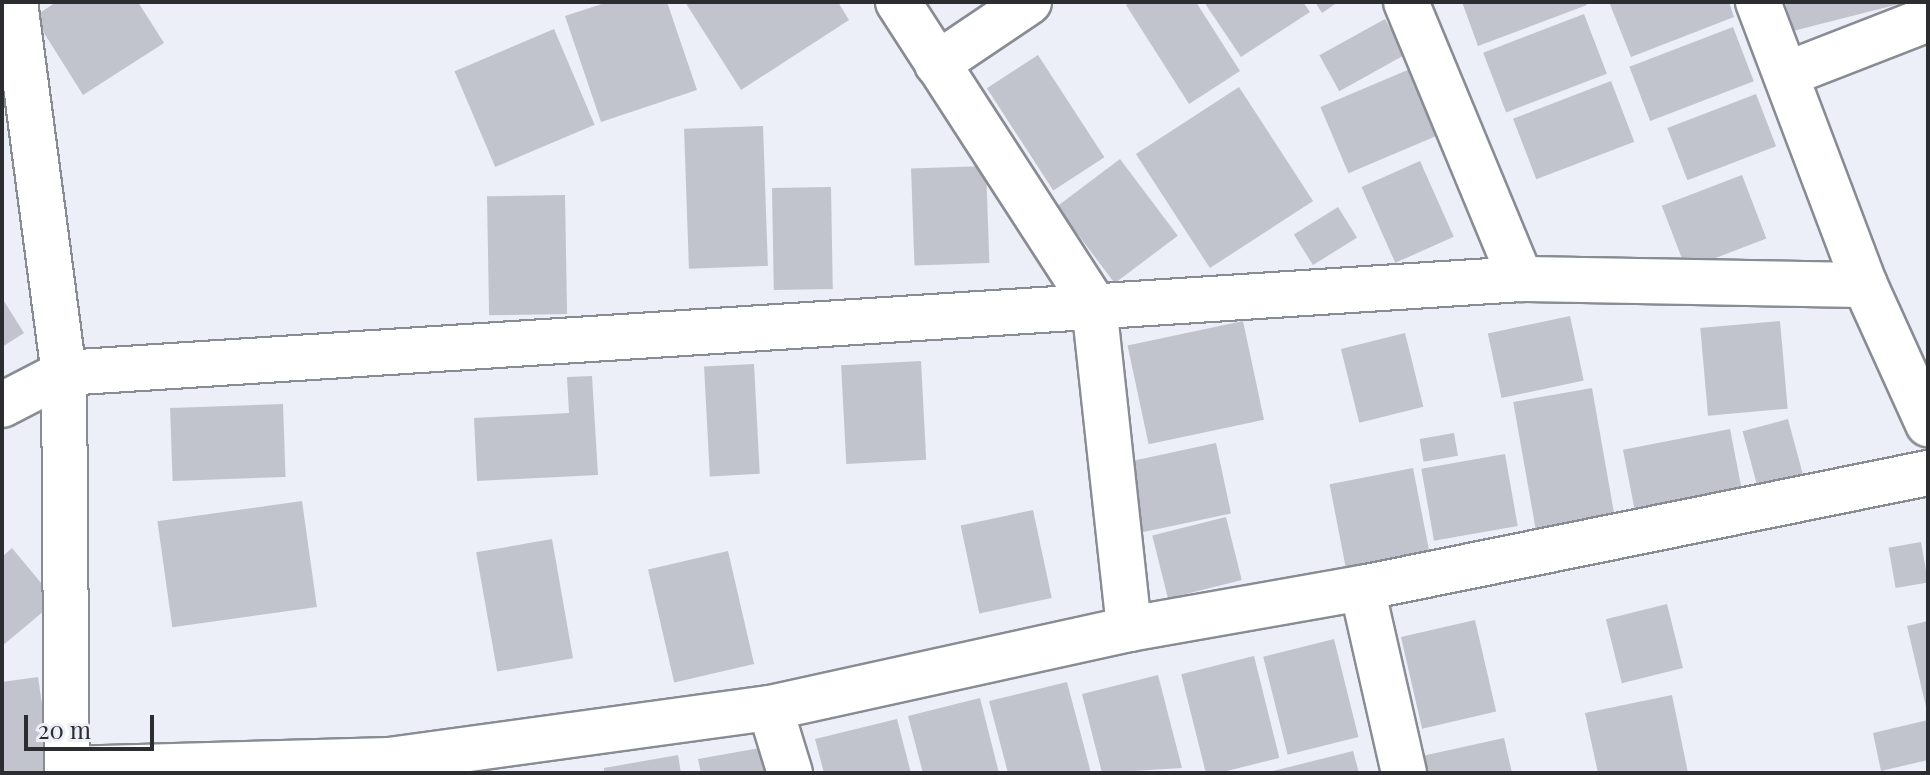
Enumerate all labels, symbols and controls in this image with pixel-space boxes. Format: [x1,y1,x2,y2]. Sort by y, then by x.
scale bar [28,699,158,749]
text: 20 m [38,713,91,745]

